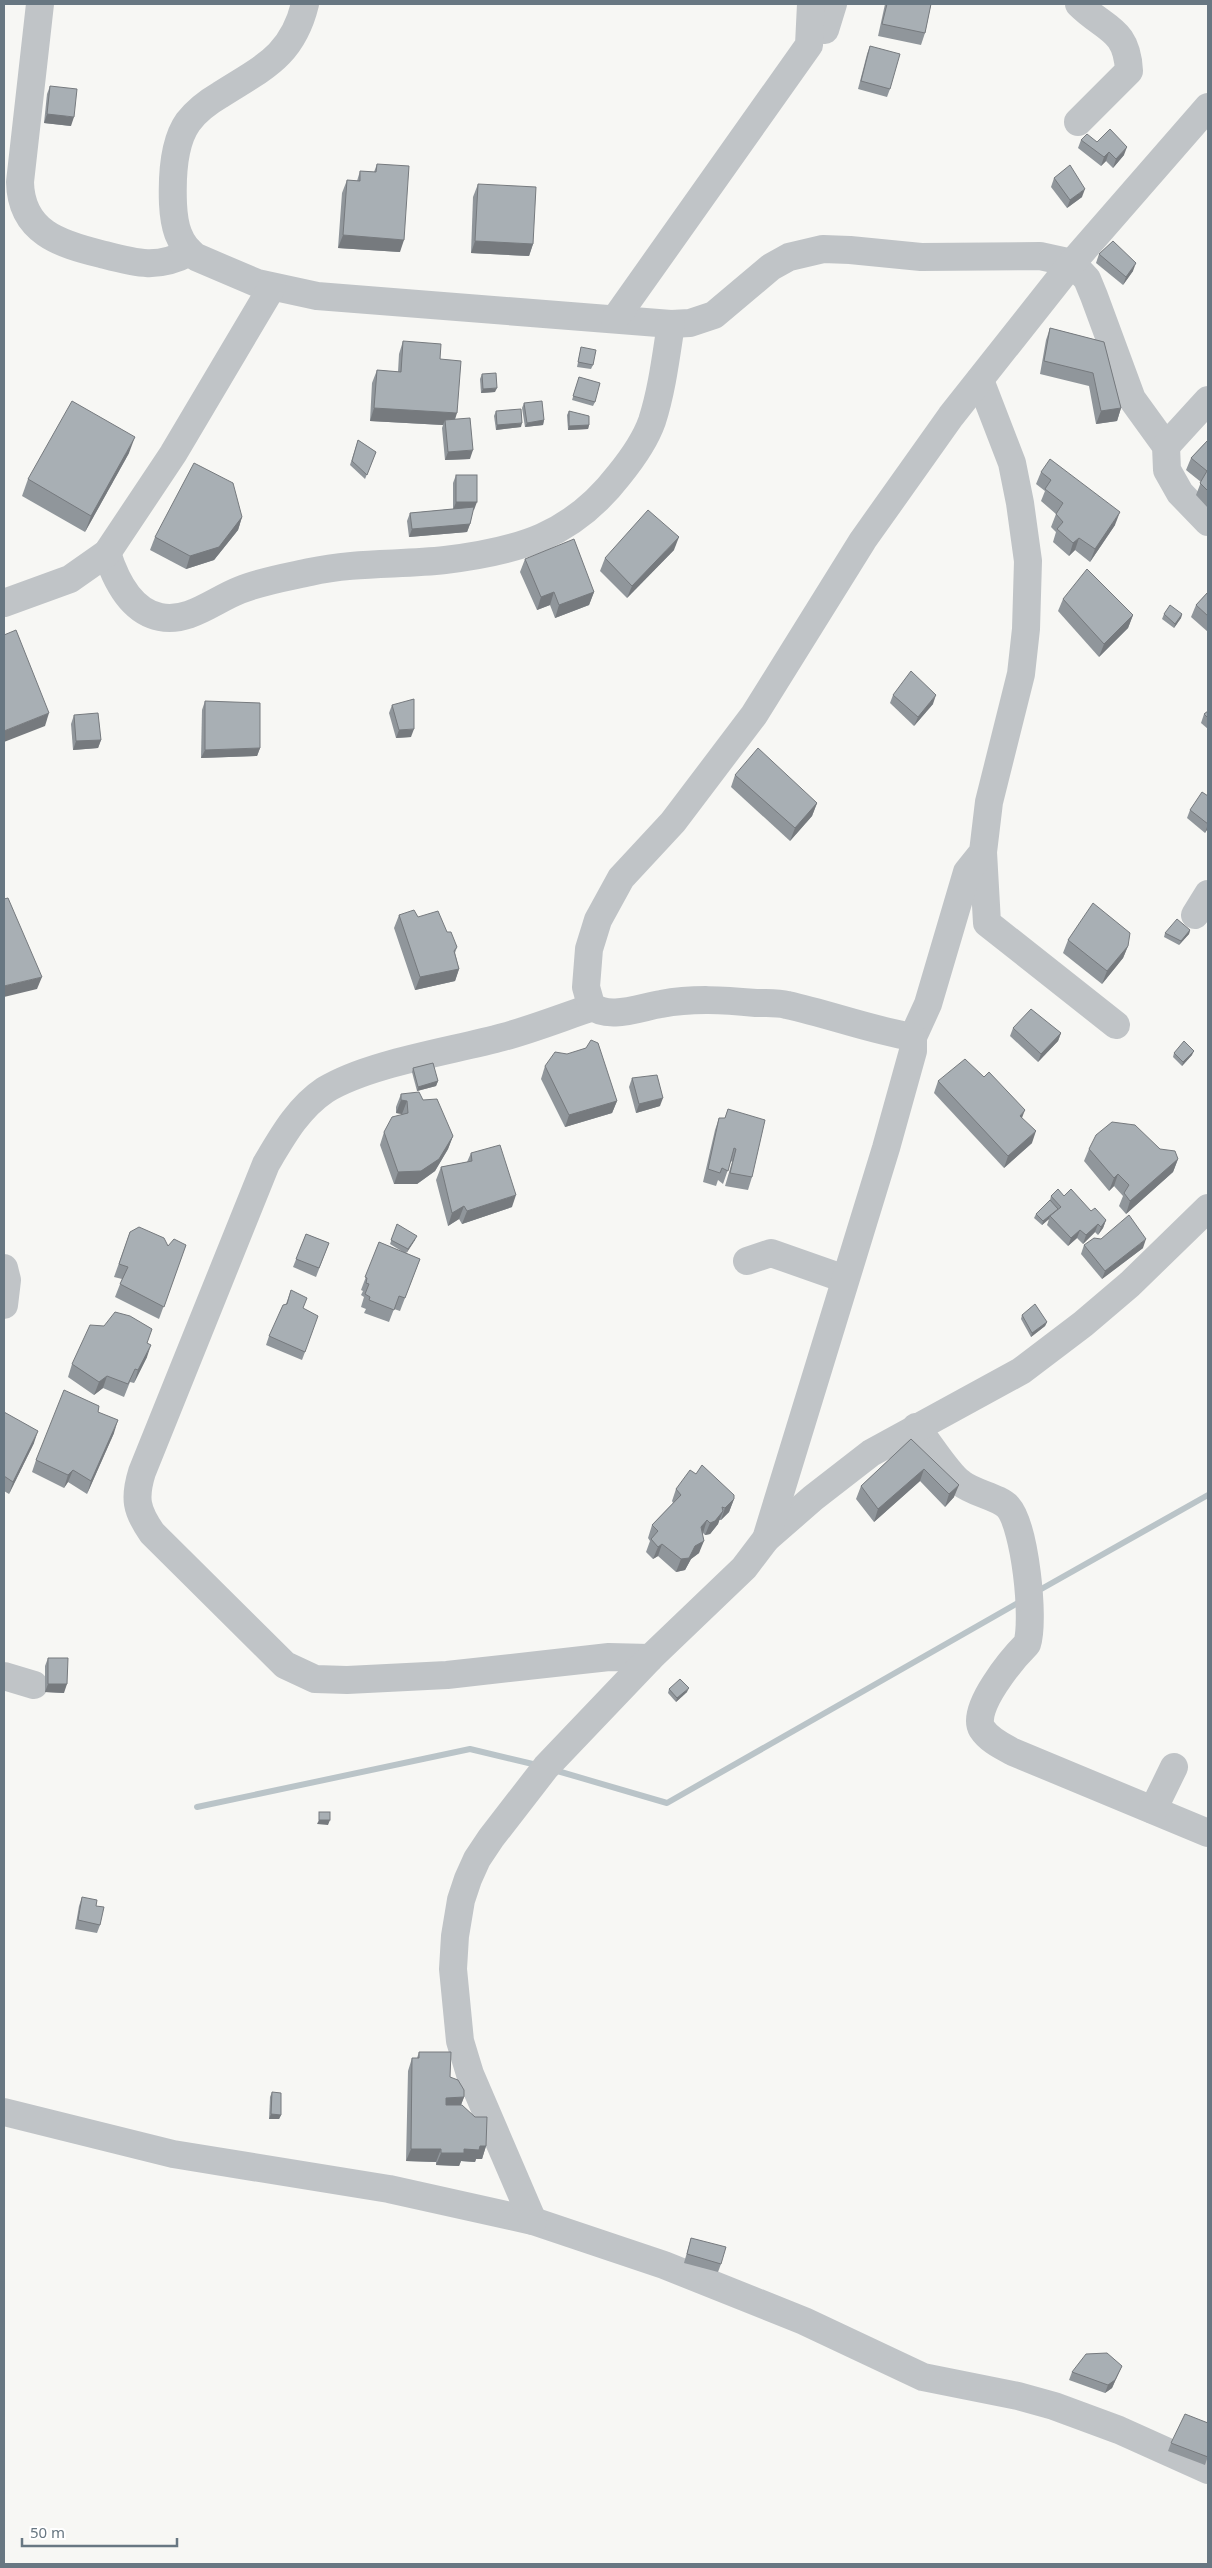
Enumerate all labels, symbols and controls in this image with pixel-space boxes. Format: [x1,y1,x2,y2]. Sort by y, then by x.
scale bar [22,2516,178,2548]
text: 50 m [30,2522,65,2542]

